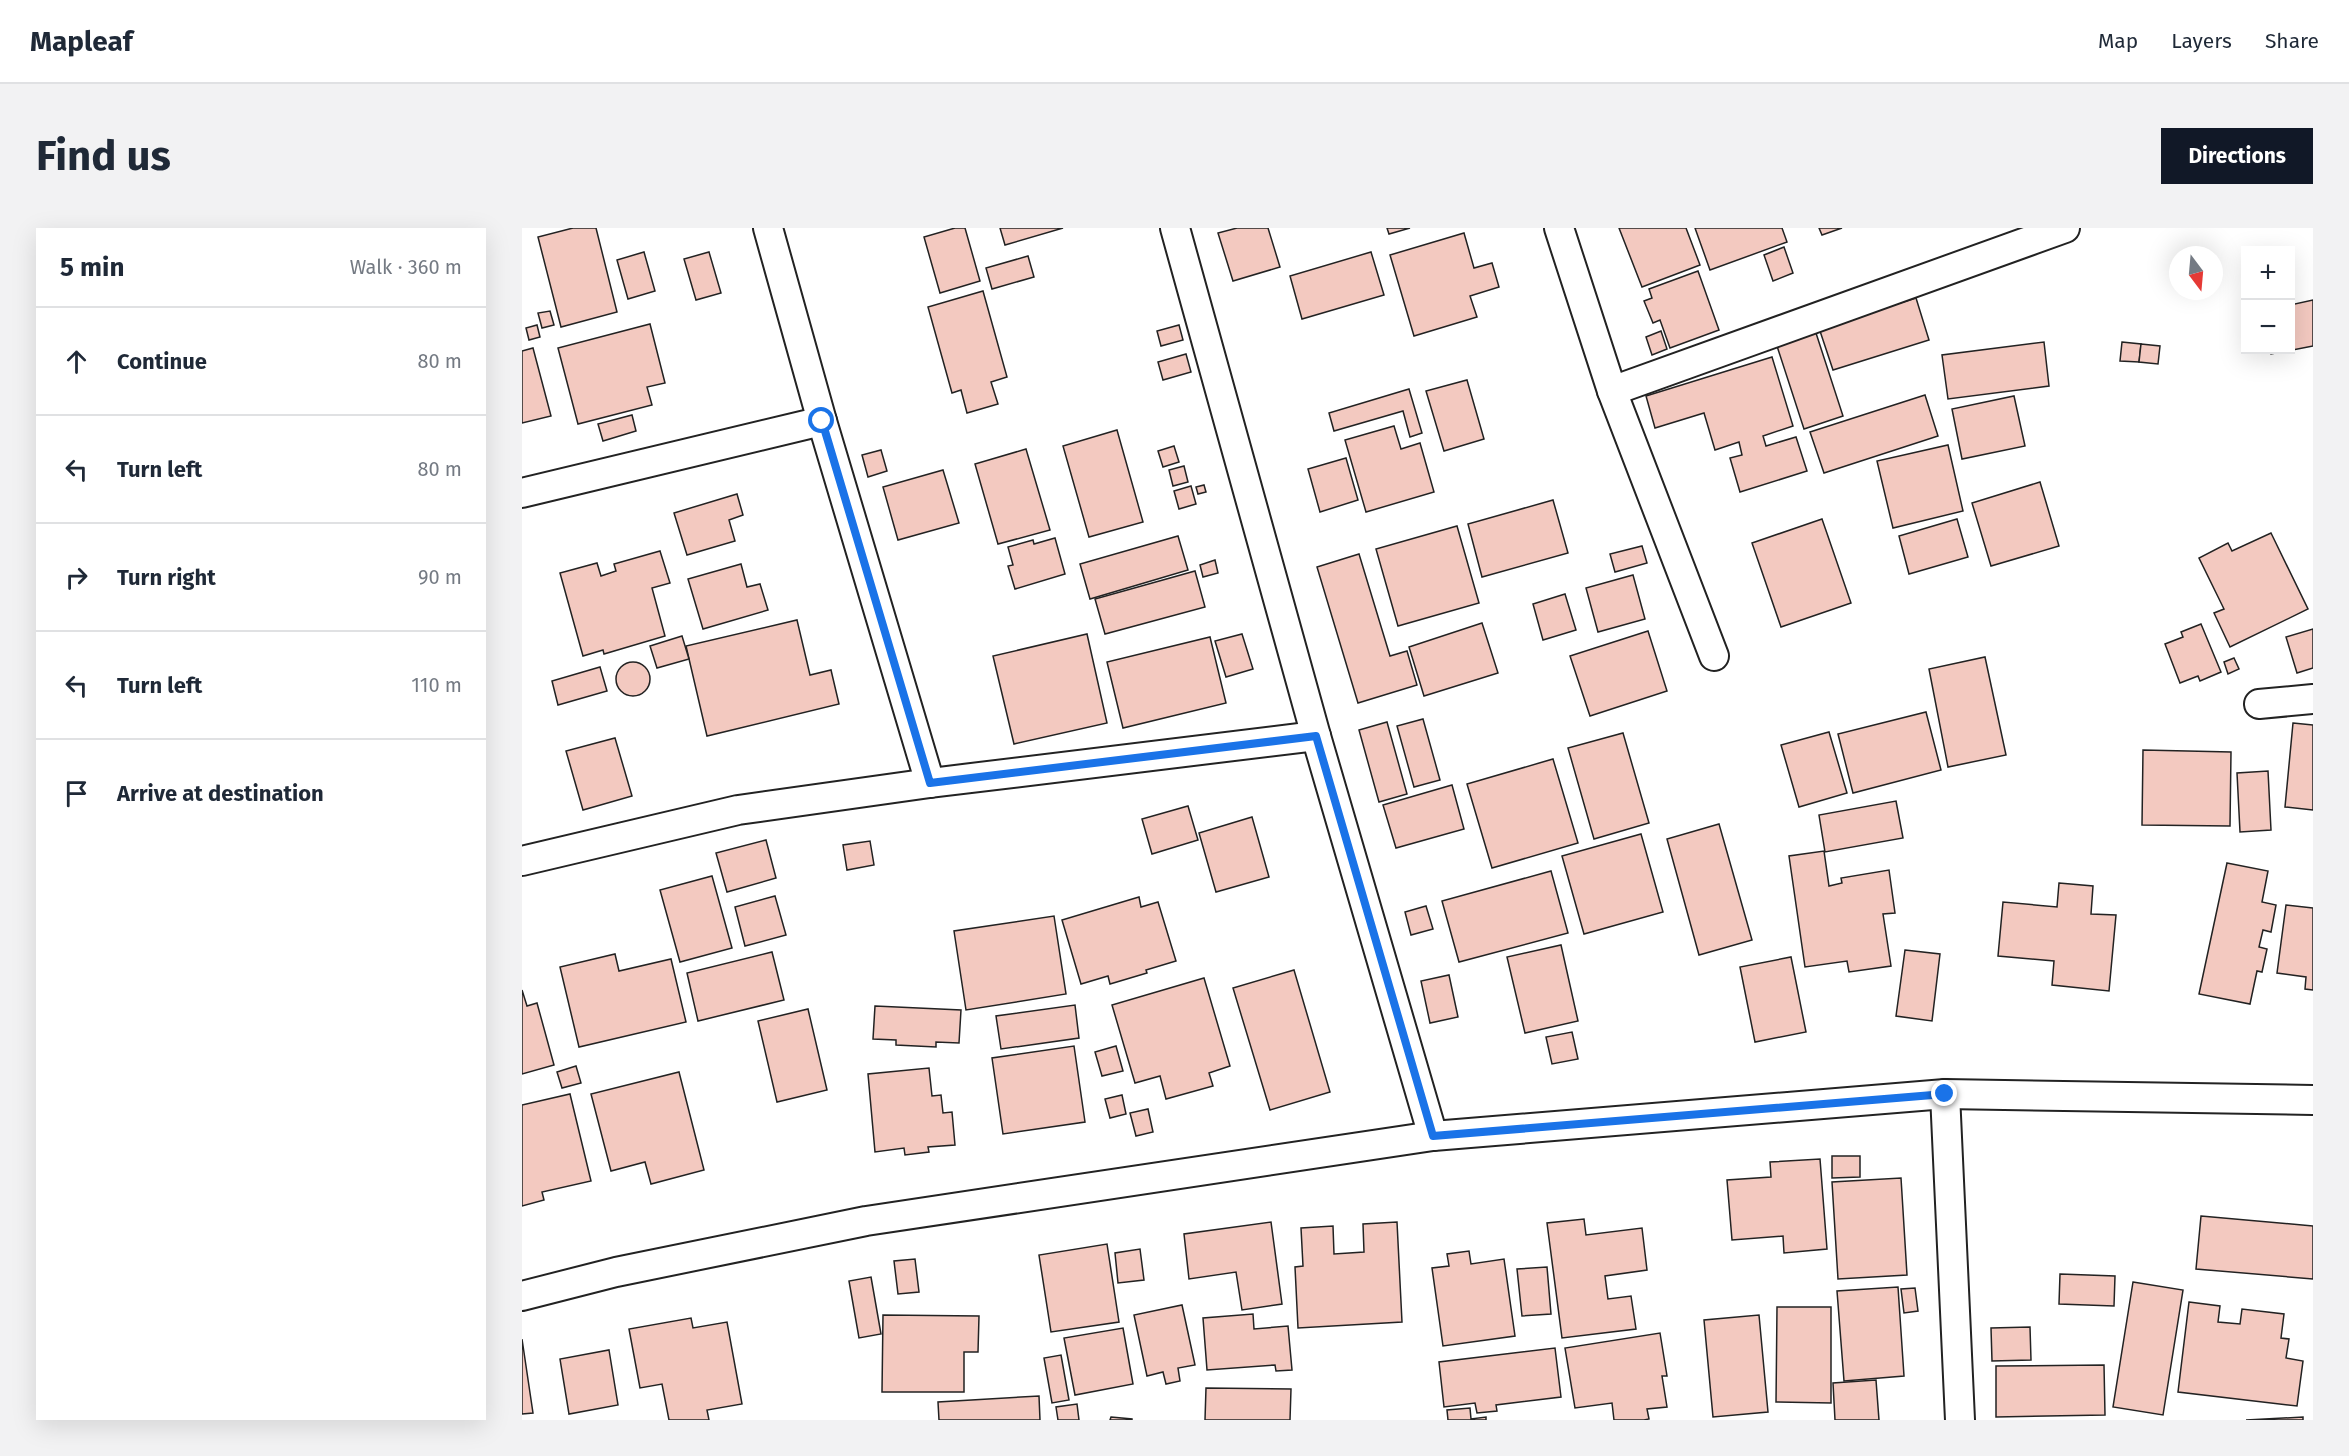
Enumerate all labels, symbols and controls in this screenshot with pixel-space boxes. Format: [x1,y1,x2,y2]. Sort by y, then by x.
text: Mapleaf [30,25,133,58]
text: Map [2098,28,2138,54]
text: Layers [2171,28,2232,54]
text: Share [2265,28,2319,54]
button: Directions [2161,128,2313,184]
text: Find us [36,131,171,181]
north arrow [2169,246,2223,300]
map controls [2241,246,2295,354]
button: + [2241,246,2295,300]
text: 5 min [60,252,124,283]
text: Walk · 360 m [350,255,462,279]
button: − [2241,300,2295,354]
icon: ahead [60,345,93,378]
text: Continue [117,348,207,375]
text: 80 m [417,349,462,373]
route start [808,407,834,433]
icon: left [60,453,93,486]
text: Turn left [117,456,202,483]
text: 80 m [417,457,462,481]
icon: right [60,561,93,594]
text: Turn right [117,564,216,591]
text: 90 m [418,565,462,589]
icon: left [60,669,93,702]
text: Turn left [117,672,202,699]
text: 110 m [411,673,462,697]
icon: arrive [60,777,93,810]
text: Arrive at destination [117,780,324,807]
route end [1931,1080,1957,1106]

